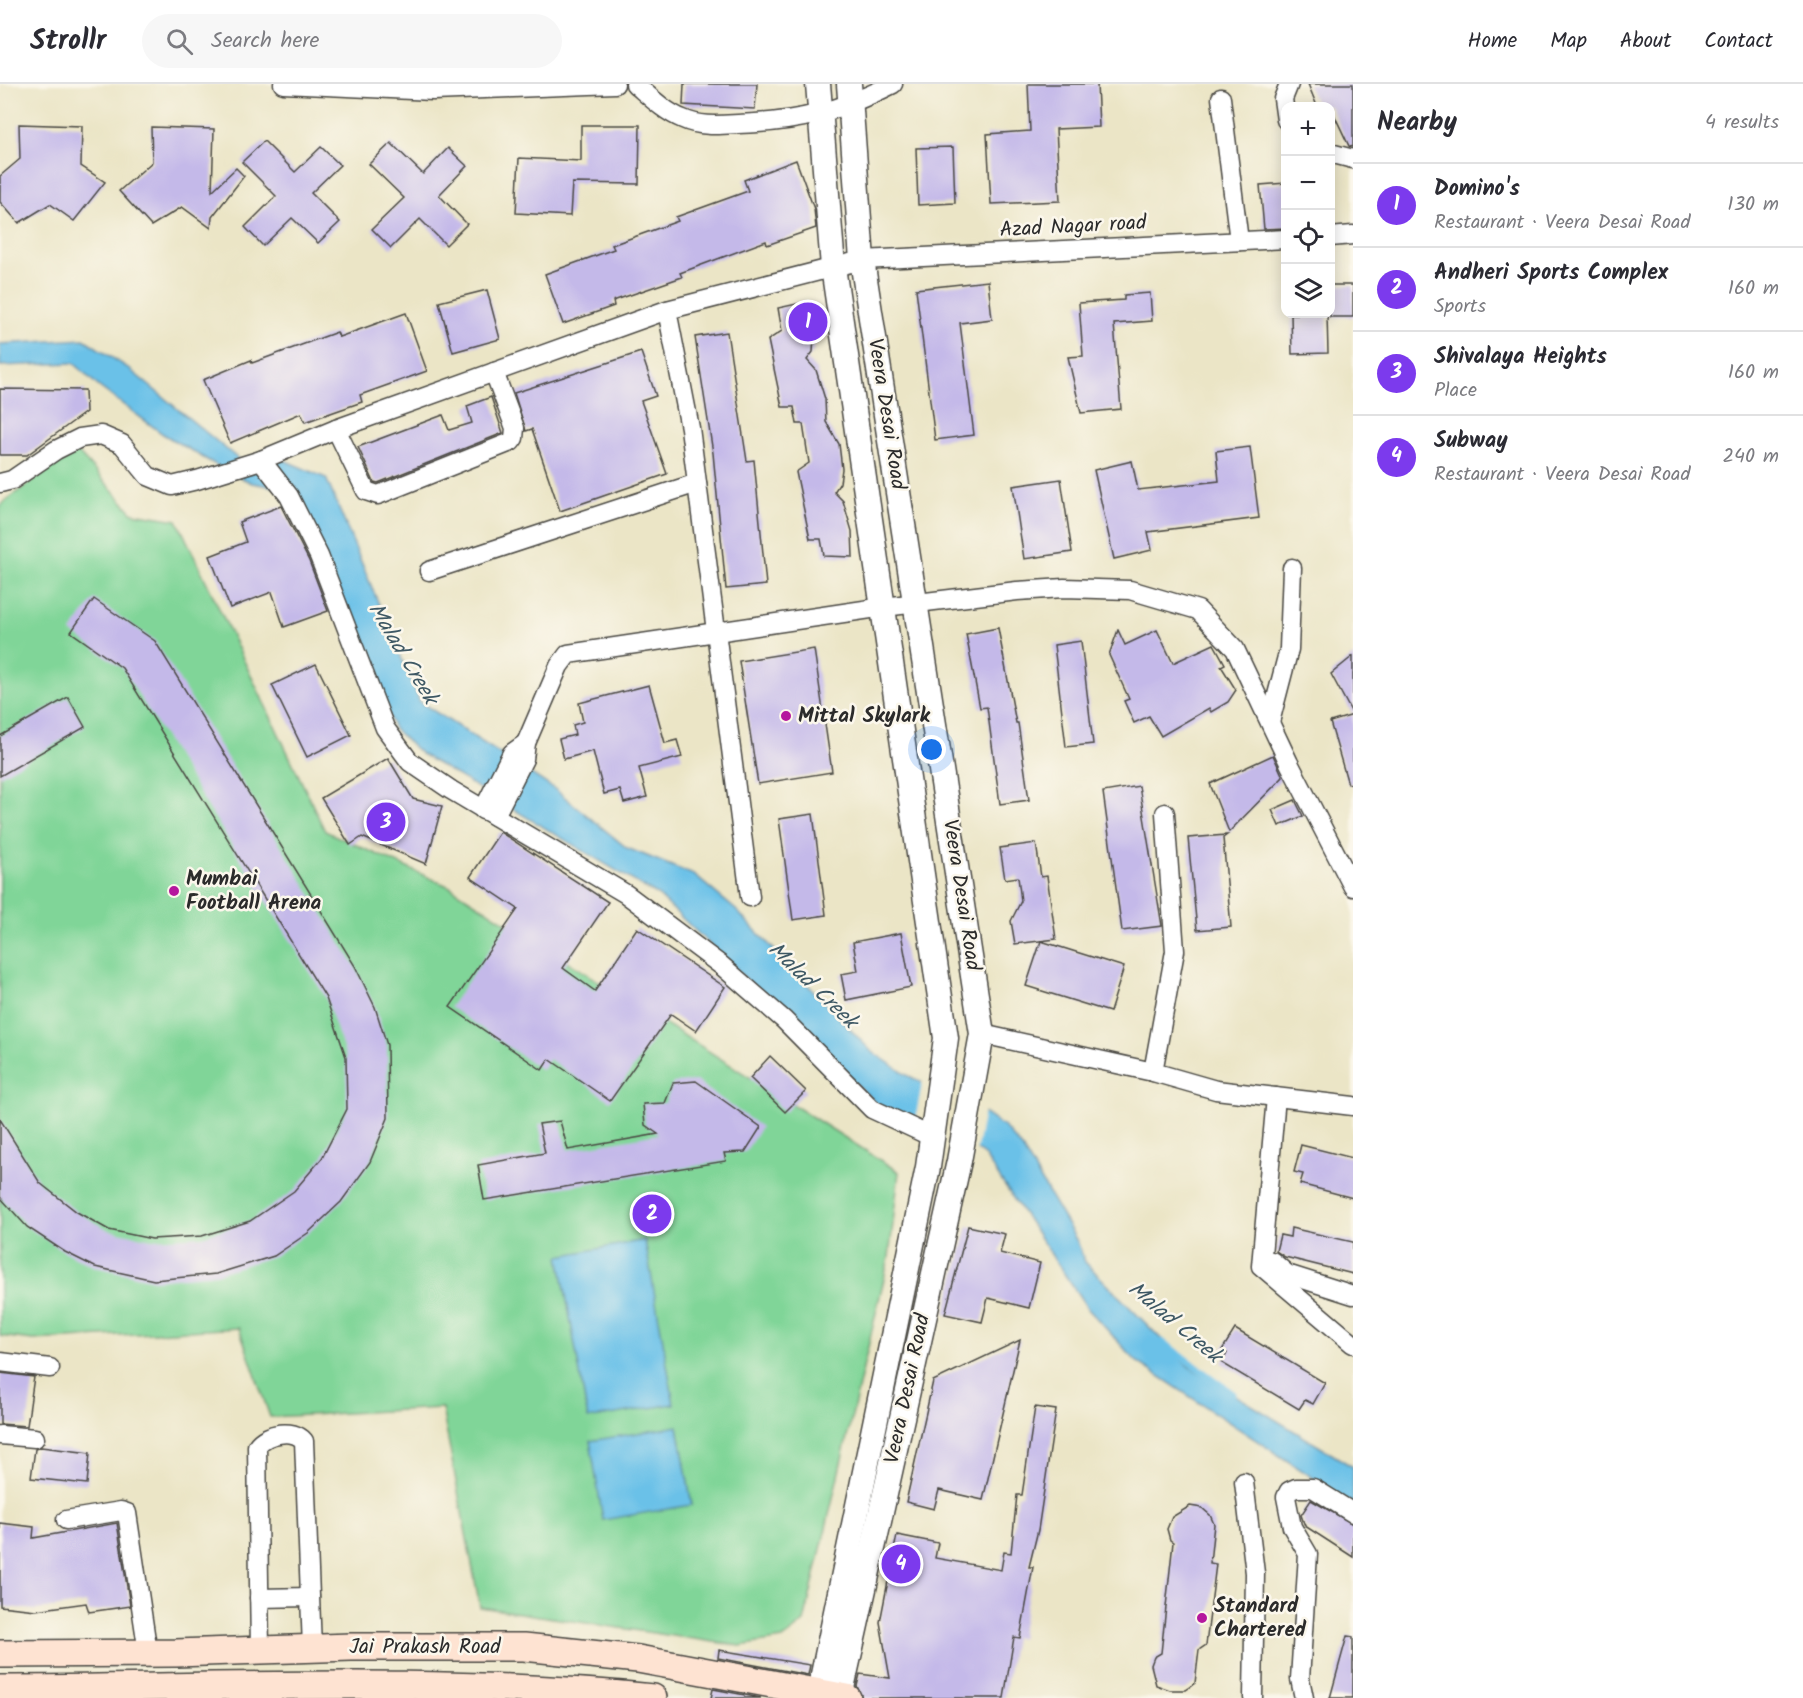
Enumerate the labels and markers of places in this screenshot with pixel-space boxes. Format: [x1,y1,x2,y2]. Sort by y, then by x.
pin: 1 [788,300,828,344]
place label: Mittal Skylark [798,700,930,733]
marker: Mittal Skylark [779,709,793,723]
pin: 3 [366,800,406,844]
place label: Mumbai Football Arena [186,863,322,920]
marker: Mumbai Football Arena [167,884,181,898]
pin: 2 [632,1192,672,1236]
pin: 4 [882,1542,920,1586]
place label: Standard Chartered [1214,1590,1307,1647]
marker: Standard Chartered [1195,1611,1209,1625]

